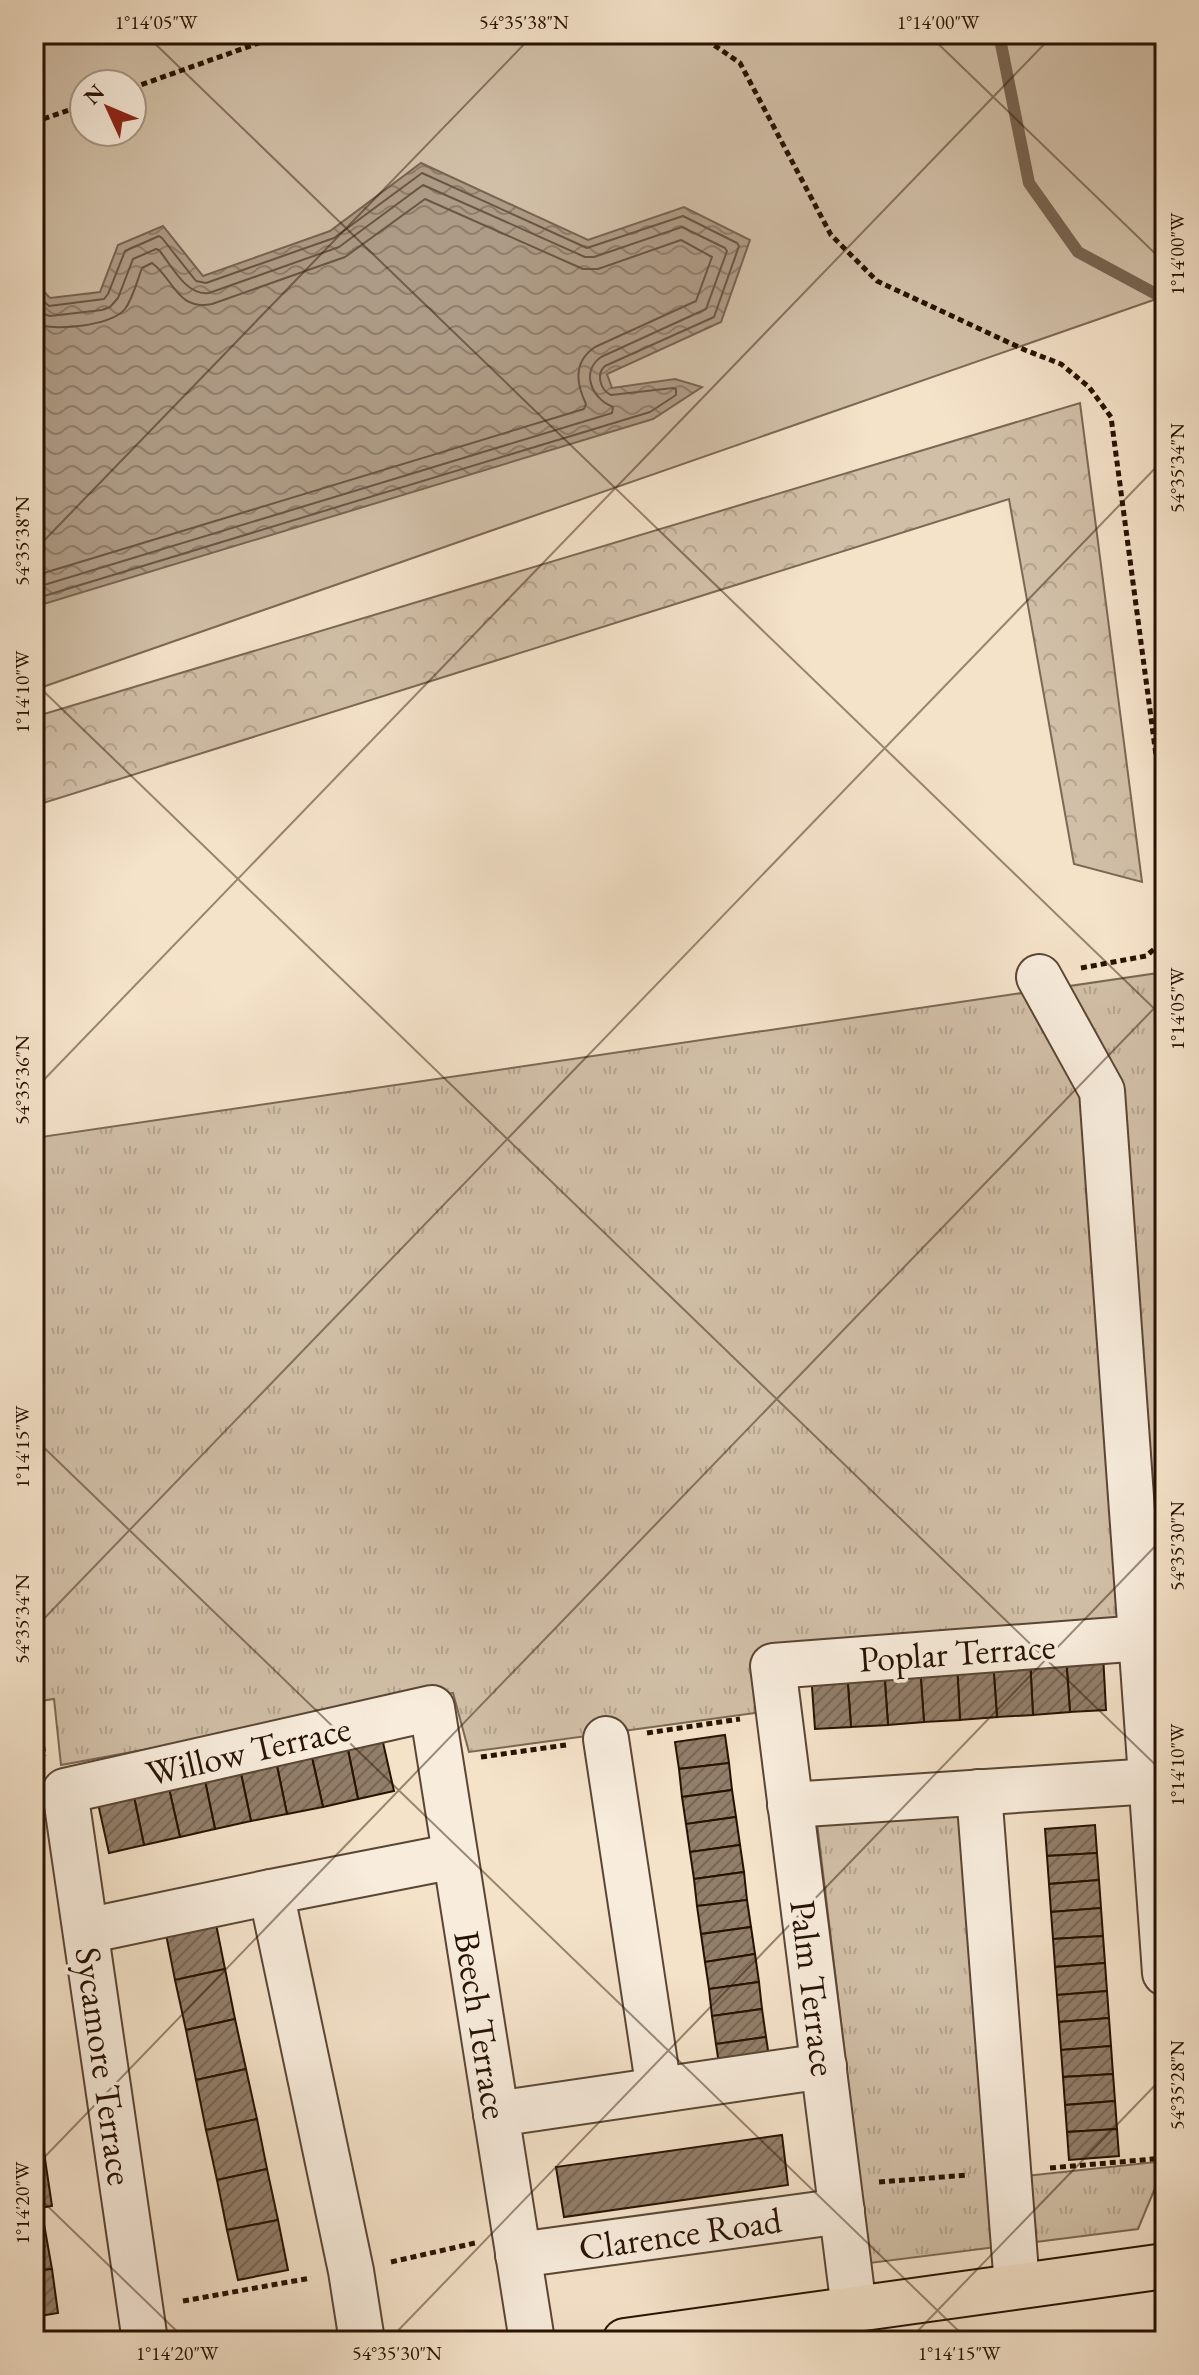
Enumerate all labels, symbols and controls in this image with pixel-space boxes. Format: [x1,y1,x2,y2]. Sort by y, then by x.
text: 1°14'05"W [115,9,198,35]
text: 54°35'38"N [479,9,569,35]
text: 1°14'00"W [897,9,980,35]
north arrow [68,68,148,148]
text: N [77,78,111,111]
text: 1°14'00"W [1164,212,1190,295]
text: 54°35'34"N [1164,423,1190,513]
text: 54°35'38"N [9,496,35,586]
text: 1°14'10"W [9,650,35,733]
text: 1°14'05"W [1164,967,1190,1050]
text: 54°35'36"N [9,1035,35,1125]
text: 1°14'15"W [9,1405,35,1488]
text: 54°35'30"N [1164,1501,1190,1591]
text: 54°35'34"N [9,1574,35,1664]
street label: Poplar Terrace [857,1622,1057,1683]
street label: Willow Terrace [141,1704,355,1797]
text: 1°14'10"W [1164,1723,1190,1806]
street label: Palm Terrace [779,1897,848,2079]
street label: Beech Terrace [443,1928,520,2122]
street label: Sycamore Terrace [65,1944,144,2188]
text: 54°35'28"N [1164,2040,1190,2130]
text: 1°14'20"W [9,2161,35,2244]
street label: Clarence Road [576,2196,785,2271]
text: 1°14'20"W [136,2340,219,2366]
text: 54°35'30"N [352,2340,442,2366]
text: 1°14'15"W [918,2340,1001,2366]

